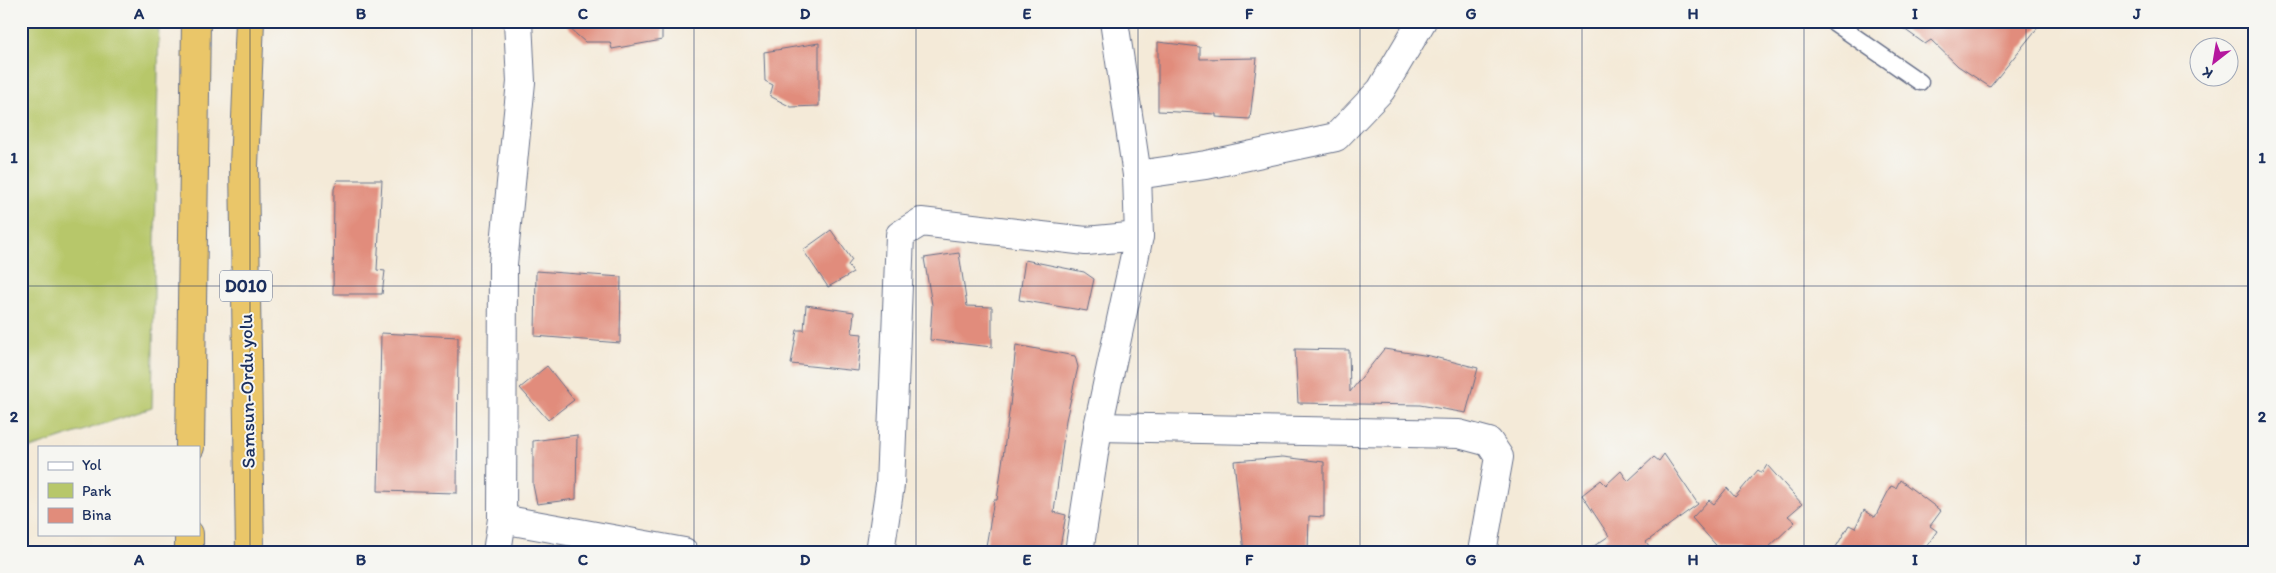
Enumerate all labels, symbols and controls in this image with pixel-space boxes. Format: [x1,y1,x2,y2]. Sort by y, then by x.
text: A [133,4,145,23]
text: B [356,4,367,23]
text: C [578,4,589,23]
text: D [800,4,811,23]
text: E [1023,4,1032,23]
text: F [1245,4,1254,23]
text: G [1465,4,1477,23]
text: H [1687,4,1699,23]
text: I [1912,4,1918,23]
text: J [2132,4,2141,23]
north arrow [2188,38,2238,88]
text: K [2198,63,2216,82]
text: 1 [10,148,18,167]
text: 1 [2258,148,2266,167]
road number: D010 [220,270,272,302]
street label: Samsun-Ordu yolu [234,314,260,468]
text: 2 [10,407,19,426]
text: 2 [2258,407,2267,426]
legend [38,446,200,536]
text: Yol [82,456,102,474]
text: Park [82,482,112,500]
text: Bina [82,506,112,524]
text: A [133,550,145,569]
text: B [356,550,367,569]
text: C [578,550,589,569]
text: D [800,550,811,569]
text: E [1023,550,1032,569]
text: F [1245,550,1254,569]
text: G [1465,550,1477,569]
text: H [1687,550,1699,569]
text: I [1912,550,1918,569]
text: J [2132,550,2141,569]

